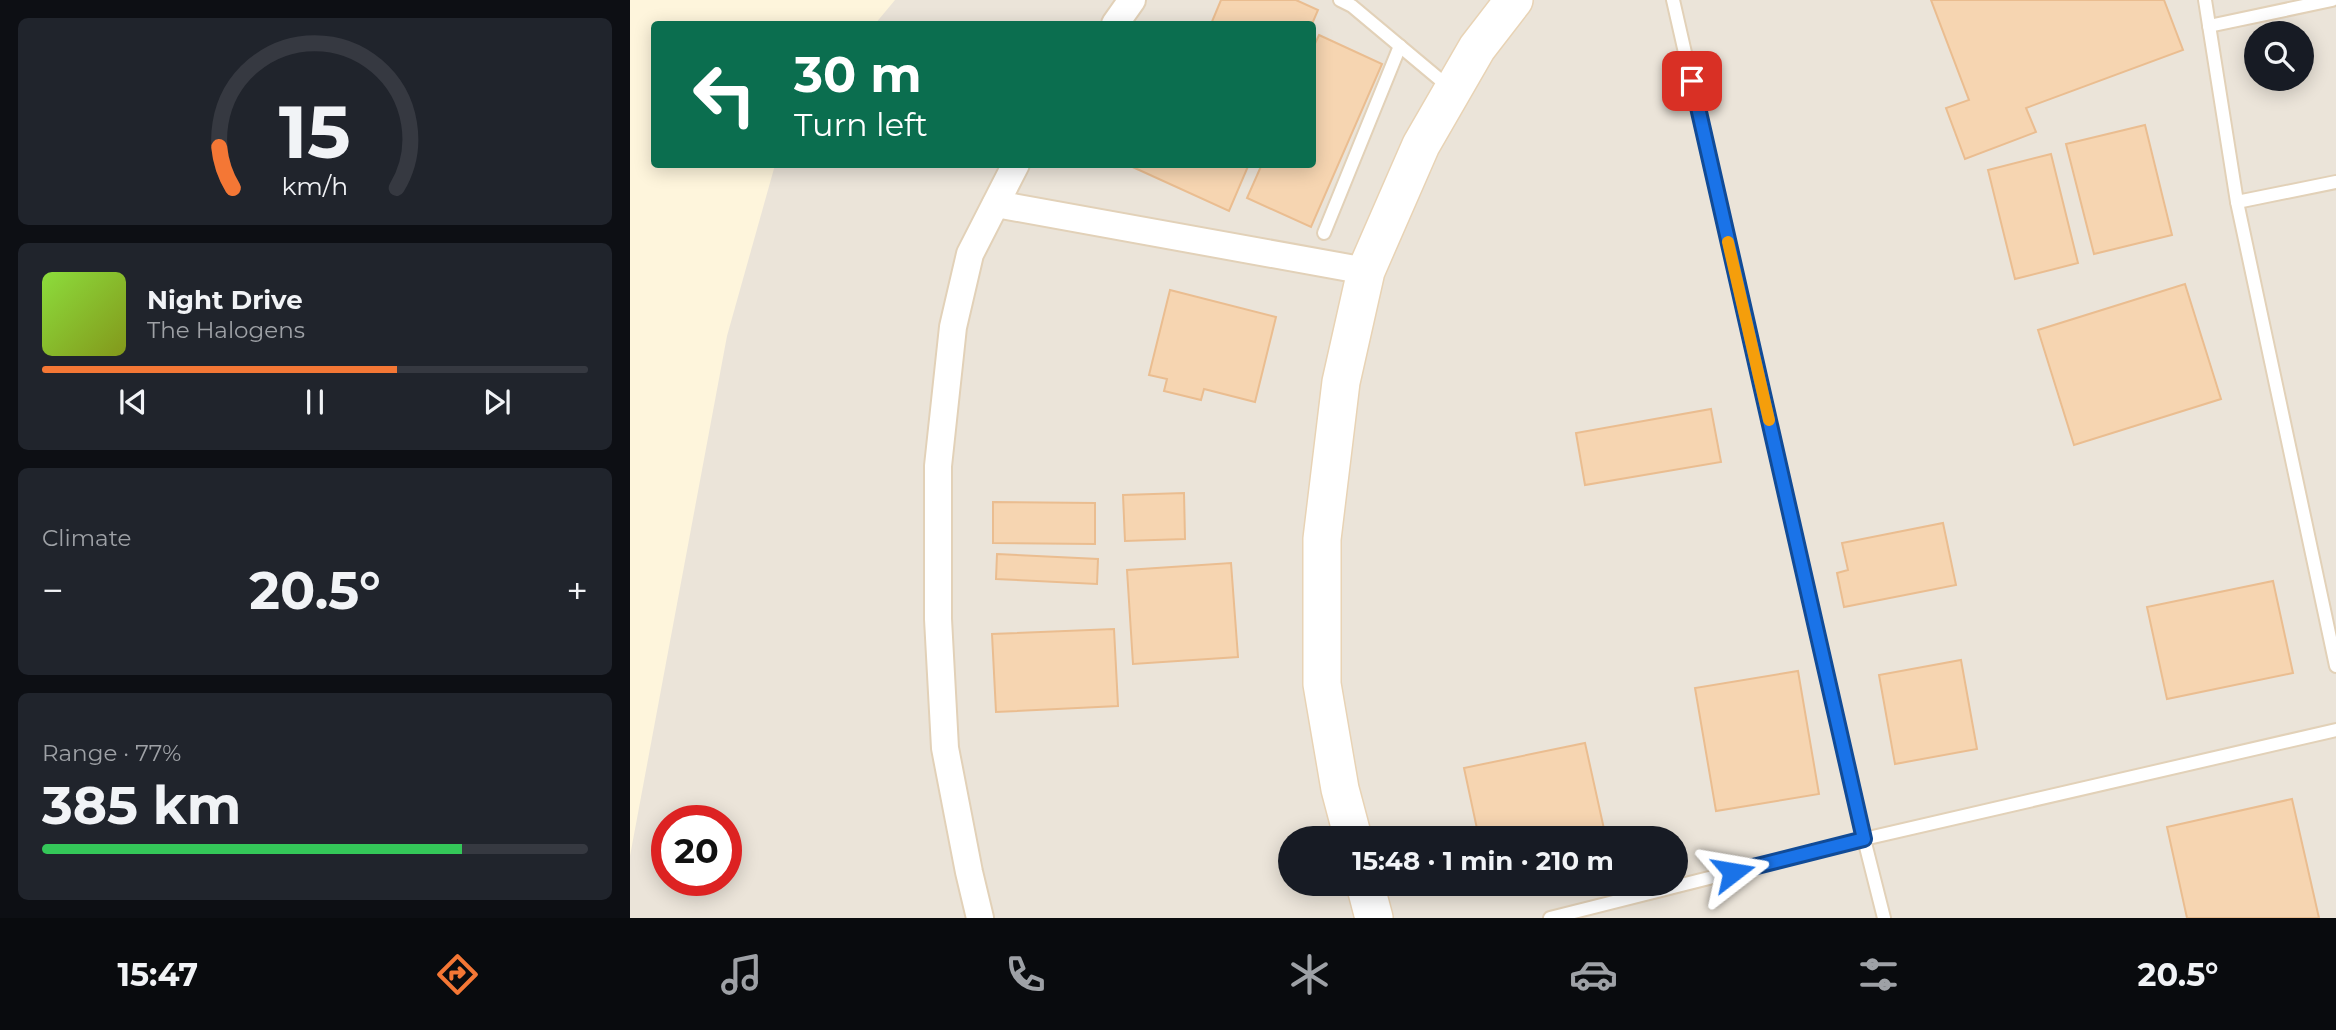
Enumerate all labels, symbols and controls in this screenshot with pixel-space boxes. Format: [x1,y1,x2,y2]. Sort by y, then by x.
map controls [2244,21,2314,91]
button: search [2244,21,2314,91]
text: 30 m [794,45,922,104]
icon: left [679,49,770,140]
pin [1662,51,1722,111]
icon: arrive [1673,62,1711,100]
text: 15 [279,88,351,176]
text: Turn left [794,105,928,144]
text: km/h [282,170,348,200]
text: Night Drive [147,284,303,316]
text: The Halogens [147,316,305,344]
icon: previous [114,383,152,421]
icon: pause [296,383,334,421]
icon: next [478,383,516,421]
text: Climate [42,524,131,552]
text: 20.5° [249,559,381,622]
text: − [42,567,64,614]
text: + [566,567,588,614]
text: Range · 77% [42,739,181,767]
text: 385 km [42,774,241,837]
speed limit sign: 20 [651,805,742,896]
position arrow [1696,835,1770,909]
text: 15:48 · 1 min · 210 m [1352,845,1614,877]
icon: directions [433,950,482,999]
icon: music [717,950,766,999]
icon: phone [1001,950,1050,999]
icon: climate [1285,950,1334,999]
icon: car [1569,950,1618,999]
icon: filters [1854,950,1903,999]
text: 15:47 [118,955,198,994]
text: 20.5° [2138,955,2218,994]

